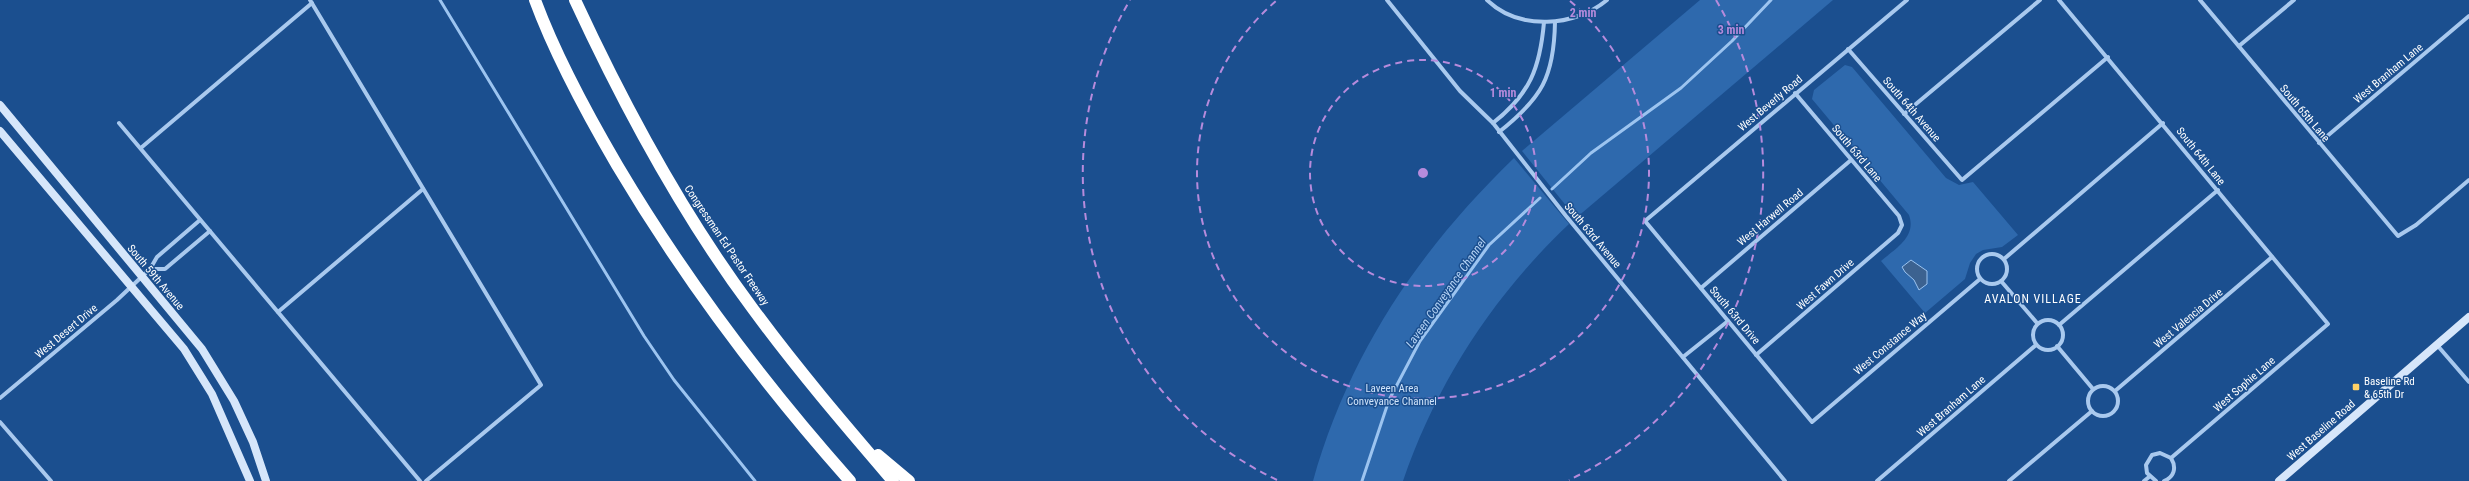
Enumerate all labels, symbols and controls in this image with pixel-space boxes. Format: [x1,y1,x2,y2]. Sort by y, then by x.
text: 2 min [1570,6,1596,20]
text: 3 min [1718,23,1744,37]
street label: West Branham Lane [2351,41,2426,106]
street label: West Beverly Road [1735,73,1805,134]
street label: South 64th Avenue [1880,74,1943,144]
street label: South 65th Lane [2277,82,2332,145]
text: 1 min [1490,86,1516,100]
street label: South 63rd Lane [1829,122,1884,185]
street label: South 64th Lane [2173,125,2228,188]
centre of rings [1416,166,1430,180]
street label: Congressman Ed Pastor Freeway [681,183,772,308]
street label: West Harwell Road [1735,186,1806,249]
street label: South 63rd Avenue [1561,200,1624,271]
water label: Laveen Conveyance Channel [1403,235,1489,350]
street label: South 59th Avenue [125,242,187,313]
street label: West Fawn Drive [1794,256,1857,313]
street label: South 63rd Drive [1707,284,1763,347]
street label: West Valencia Drive [2151,286,2225,351]
district label: AVALON VILLAGE [1984,292,2082,306]
street label: West Desert Drive [33,302,100,361]
street label: West Constance Way [1851,309,1930,378]
street label: West Sophie Lane [2211,354,2278,415]
street label: West Branham Lane [1915,373,1988,440]
place label: Baseline Rd & 65th Dr [2364,375,2415,401]
park label: Laveen Area Conveyance Channel [1347,382,1437,408]
marker: Baseline Rd & 65th Dr [2351,382,2361,392]
street label: West Baseline Road [2285,397,2358,463]

